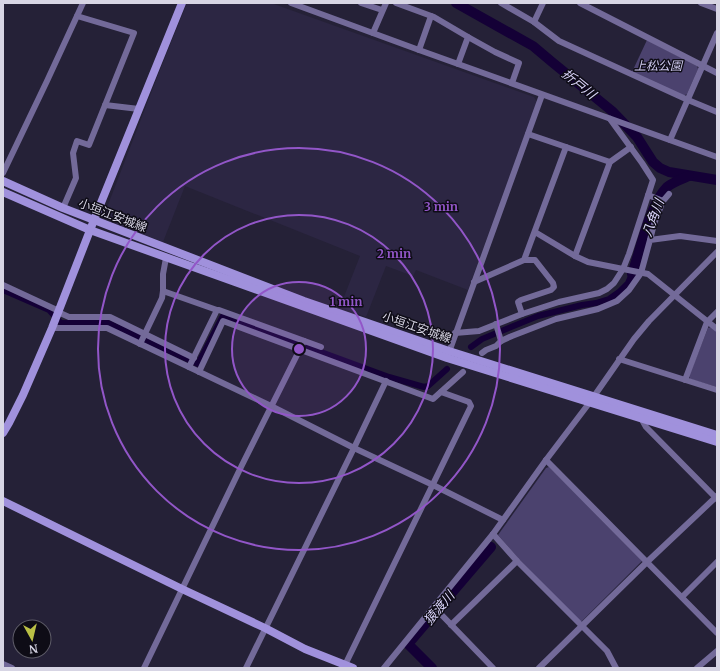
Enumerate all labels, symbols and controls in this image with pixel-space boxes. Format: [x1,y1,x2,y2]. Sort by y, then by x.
park label: 上松公園 [634,58,684,73]
water label: 折戸川 [558,65,601,104]
street label: 小垣江安城線 [77,195,149,235]
water label: 八角川 [638,195,668,239]
text: 3 min [424,199,458,214]
text: 2 min [377,246,411,261]
text: 1 min [330,294,362,309]
street label: 小垣江安城線 [381,308,453,346]
centre of rings [292,342,306,356]
water label: 猿渡川 [420,586,459,628]
north arrow [12,619,52,659]
text: N [28,641,39,656]

